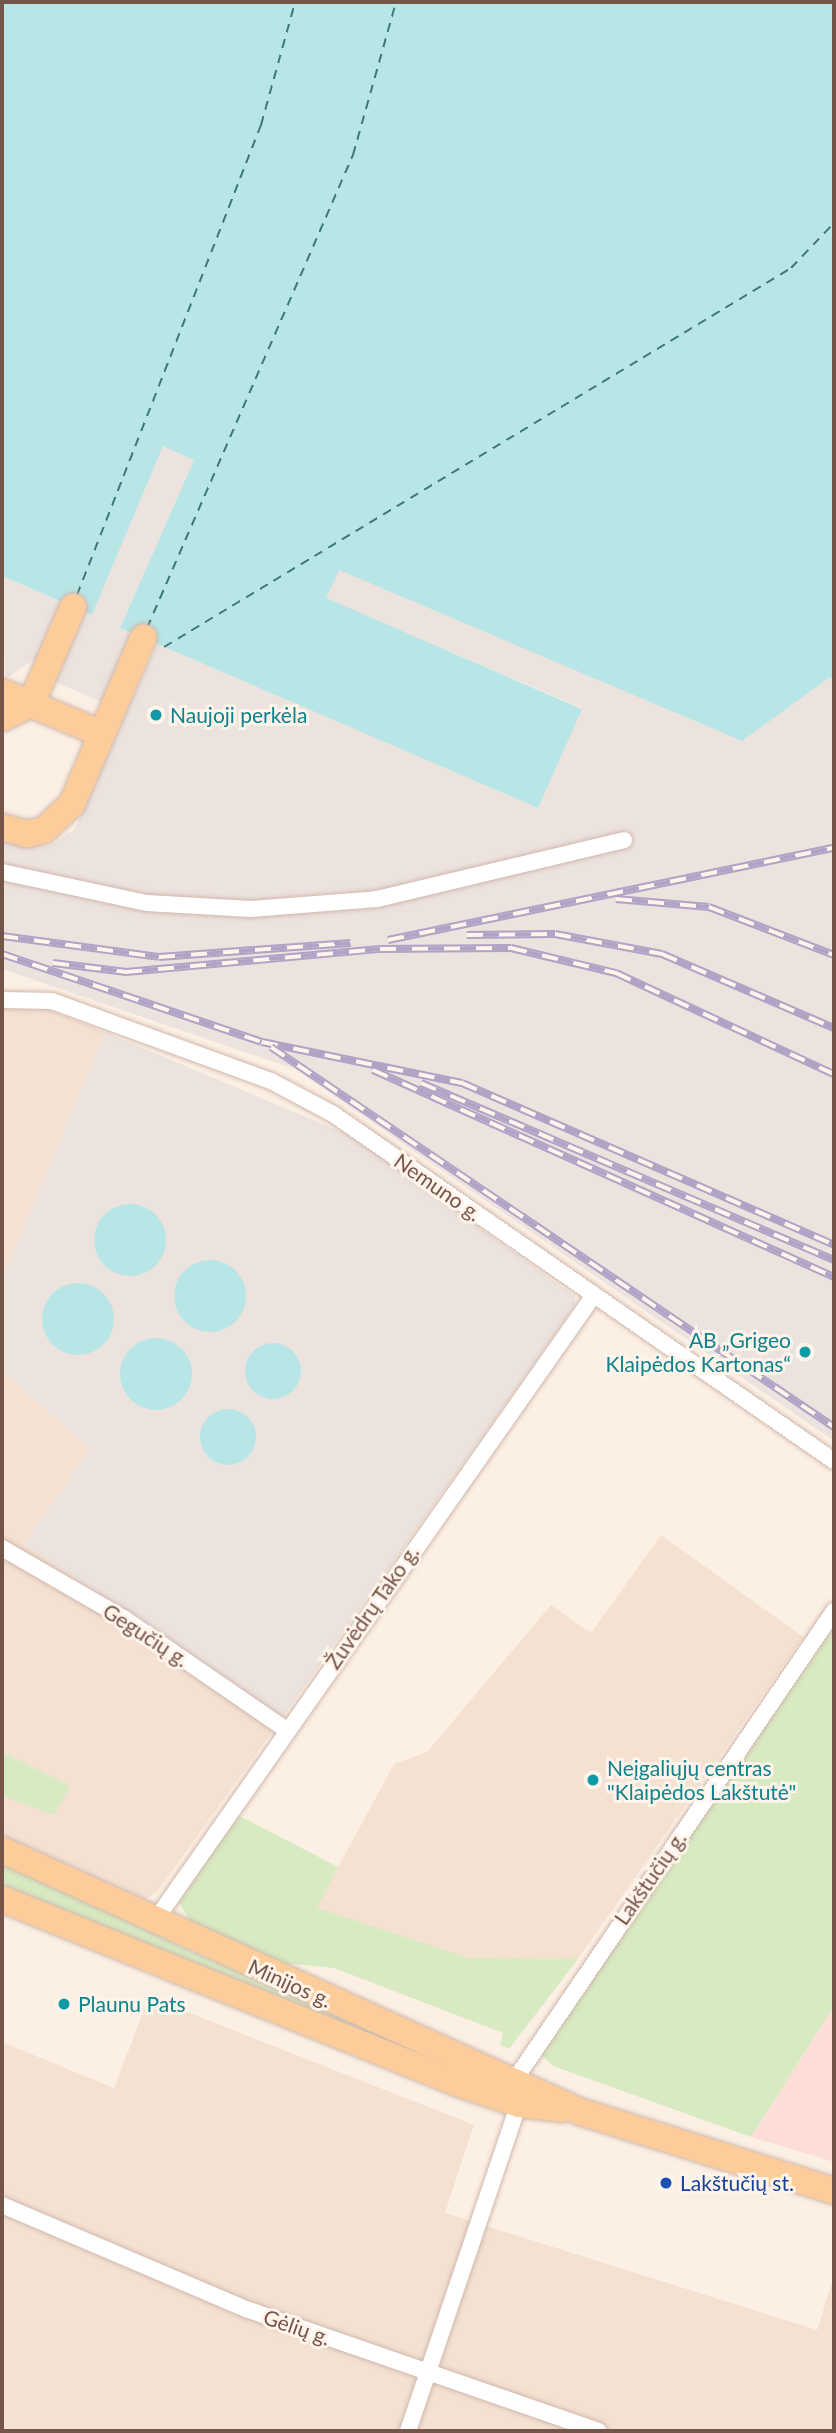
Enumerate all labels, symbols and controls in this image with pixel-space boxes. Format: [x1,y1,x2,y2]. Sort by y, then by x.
place label: Naujoji perkėla [170,702,307,728]
marker: Naujoji perkėla [148,707,164,723]
street label: Nemuno g. [390,1148,486,1226]
place label: AB „Grigeo Klaipėdos Kartonas“ [606,1327,791,1377]
marker: AB „Grigeo Klaipėdos Kartonas“ [797,1344,813,1360]
street label: Žuvėdrų Tako g. [320,1540,424,1674]
street label: Gegučių g. [98,1598,194,1672]
place label: Neįgaliųjų centras "Klaipėdos Lakštutė" [607,1755,796,1805]
marker: Neįgaliųjų centras "Klaipėdos Lakštutė" [585,1772,601,1788]
street label: Lakštučių g. [609,1826,691,1930]
street label: Minijos g. [244,1954,336,2012]
place label: Plaunu Pats [78,1991,186,2017]
marker: Plaunu Pats [56,1996,72,2012]
place label: Lakštučių st. [680,2170,794,2196]
marker: Lakštučių st. [658,2175,674,2191]
street label: Gėlių g. [260,2304,334,2350]

